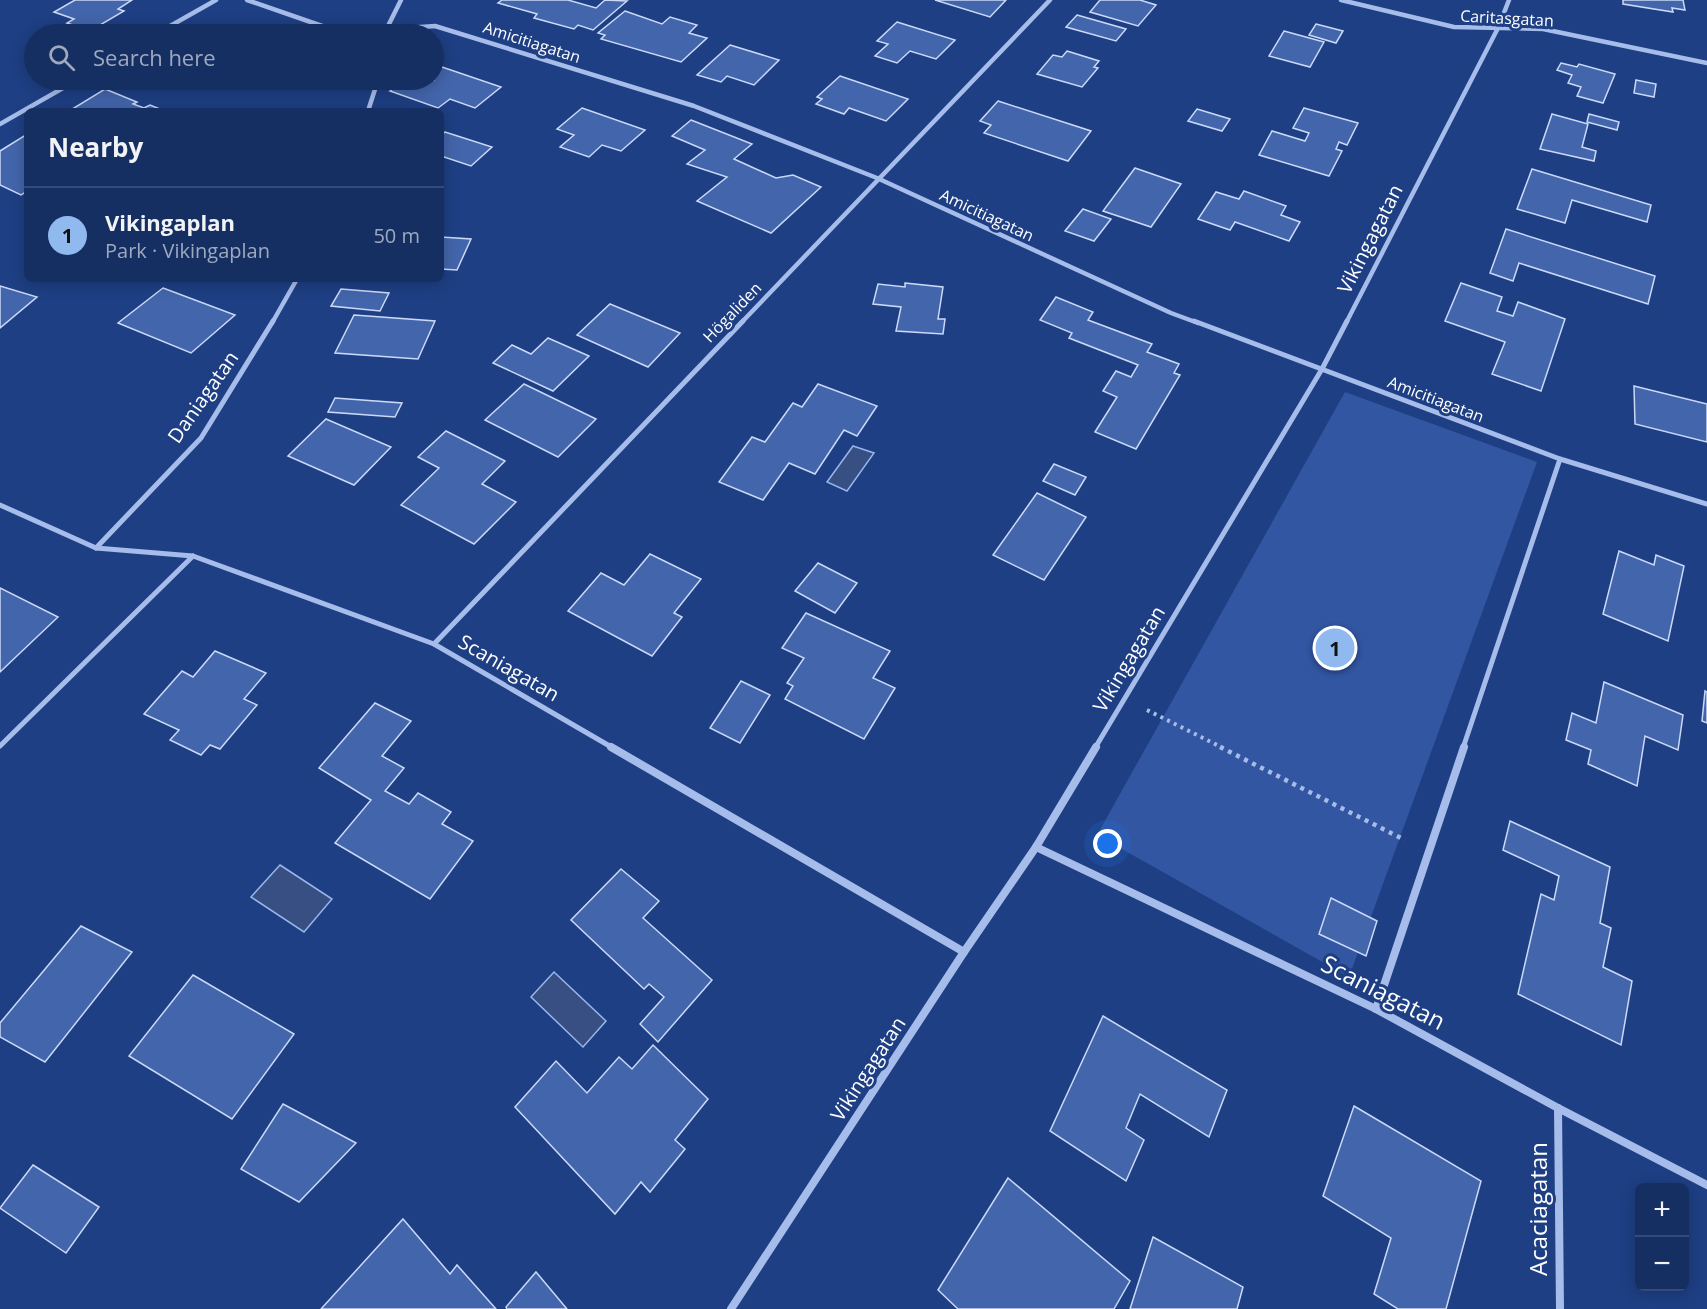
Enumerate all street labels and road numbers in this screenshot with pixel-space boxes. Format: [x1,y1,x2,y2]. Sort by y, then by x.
street label: Caritasgatan [1460,5,1554,31]
street label: Amicitiagatan [480,16,584,68]
street label: Vikingagatan [1330,180,1409,298]
street label: Amicitiagatan [936,184,1038,246]
street label: Högaliden [698,277,766,347]
street label: Daniagatan [161,345,244,448]
street label: Amicitiagatan [1385,371,1487,427]
street label: Vikingagatan [1086,601,1171,717]
street label: Scaniagatan [454,628,565,707]
street label: Scaniagatan [1316,946,1451,1037]
street label: Vikingagatan [824,1011,911,1126]
street label: Acaciagatan [1521,1142,1554,1276]

